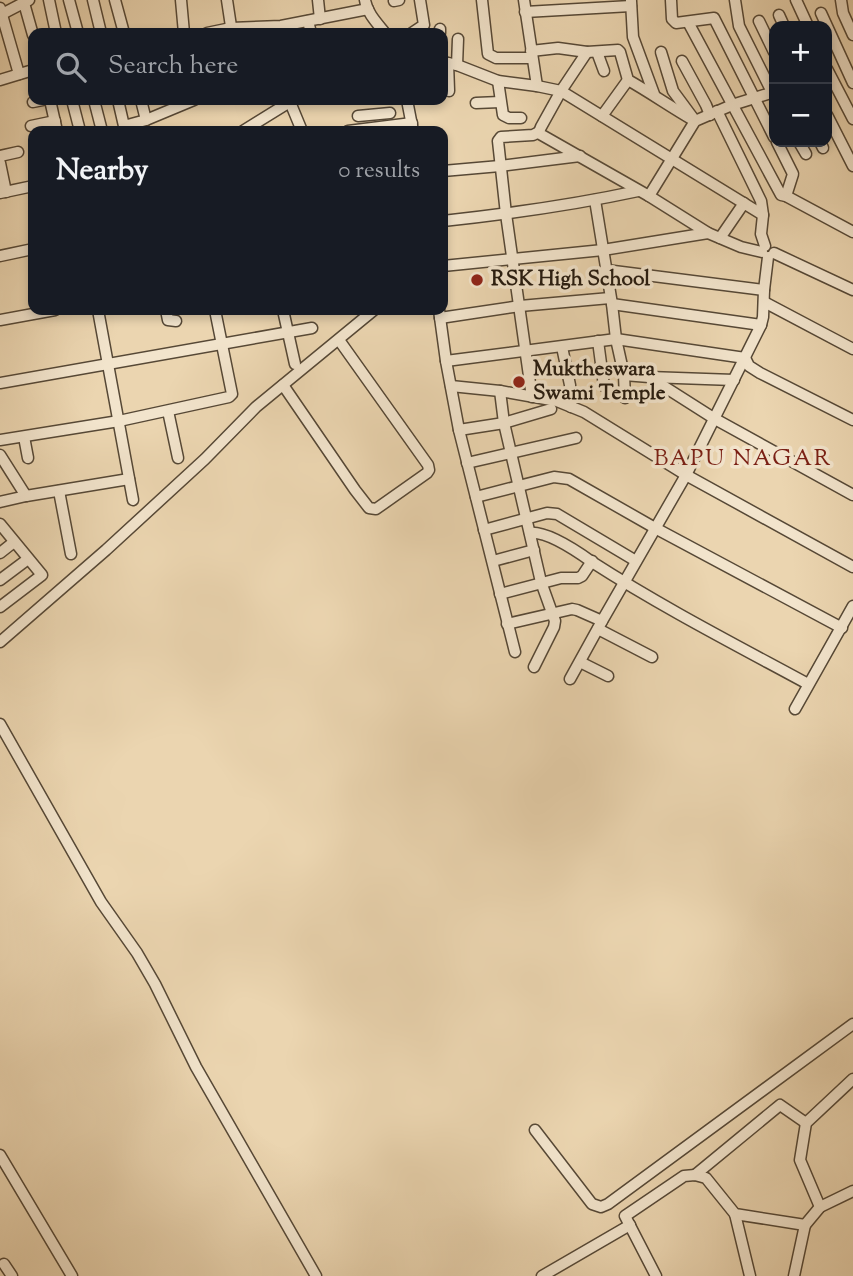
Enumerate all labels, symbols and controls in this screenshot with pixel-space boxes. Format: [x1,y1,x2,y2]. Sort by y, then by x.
map controls [769,21,832,147]
button: + [769,21,832,84]
search box [28,28,448,105]
icon: search [52,48,90,86]
text: Search here [108,48,238,85]
button: − [769,84,832,147]
text: Nearby [56,150,148,193]
text: 0 results [338,155,420,188]
place label: RSK High School [491,265,650,295]
marker: RSK High School [469,272,485,288]
place label: Muktheswara Swami Temple [533,355,666,409]
marker: Muktheswara Swami Temple [511,374,527,390]
district label: BAPU NAGAR [654,443,832,476]

